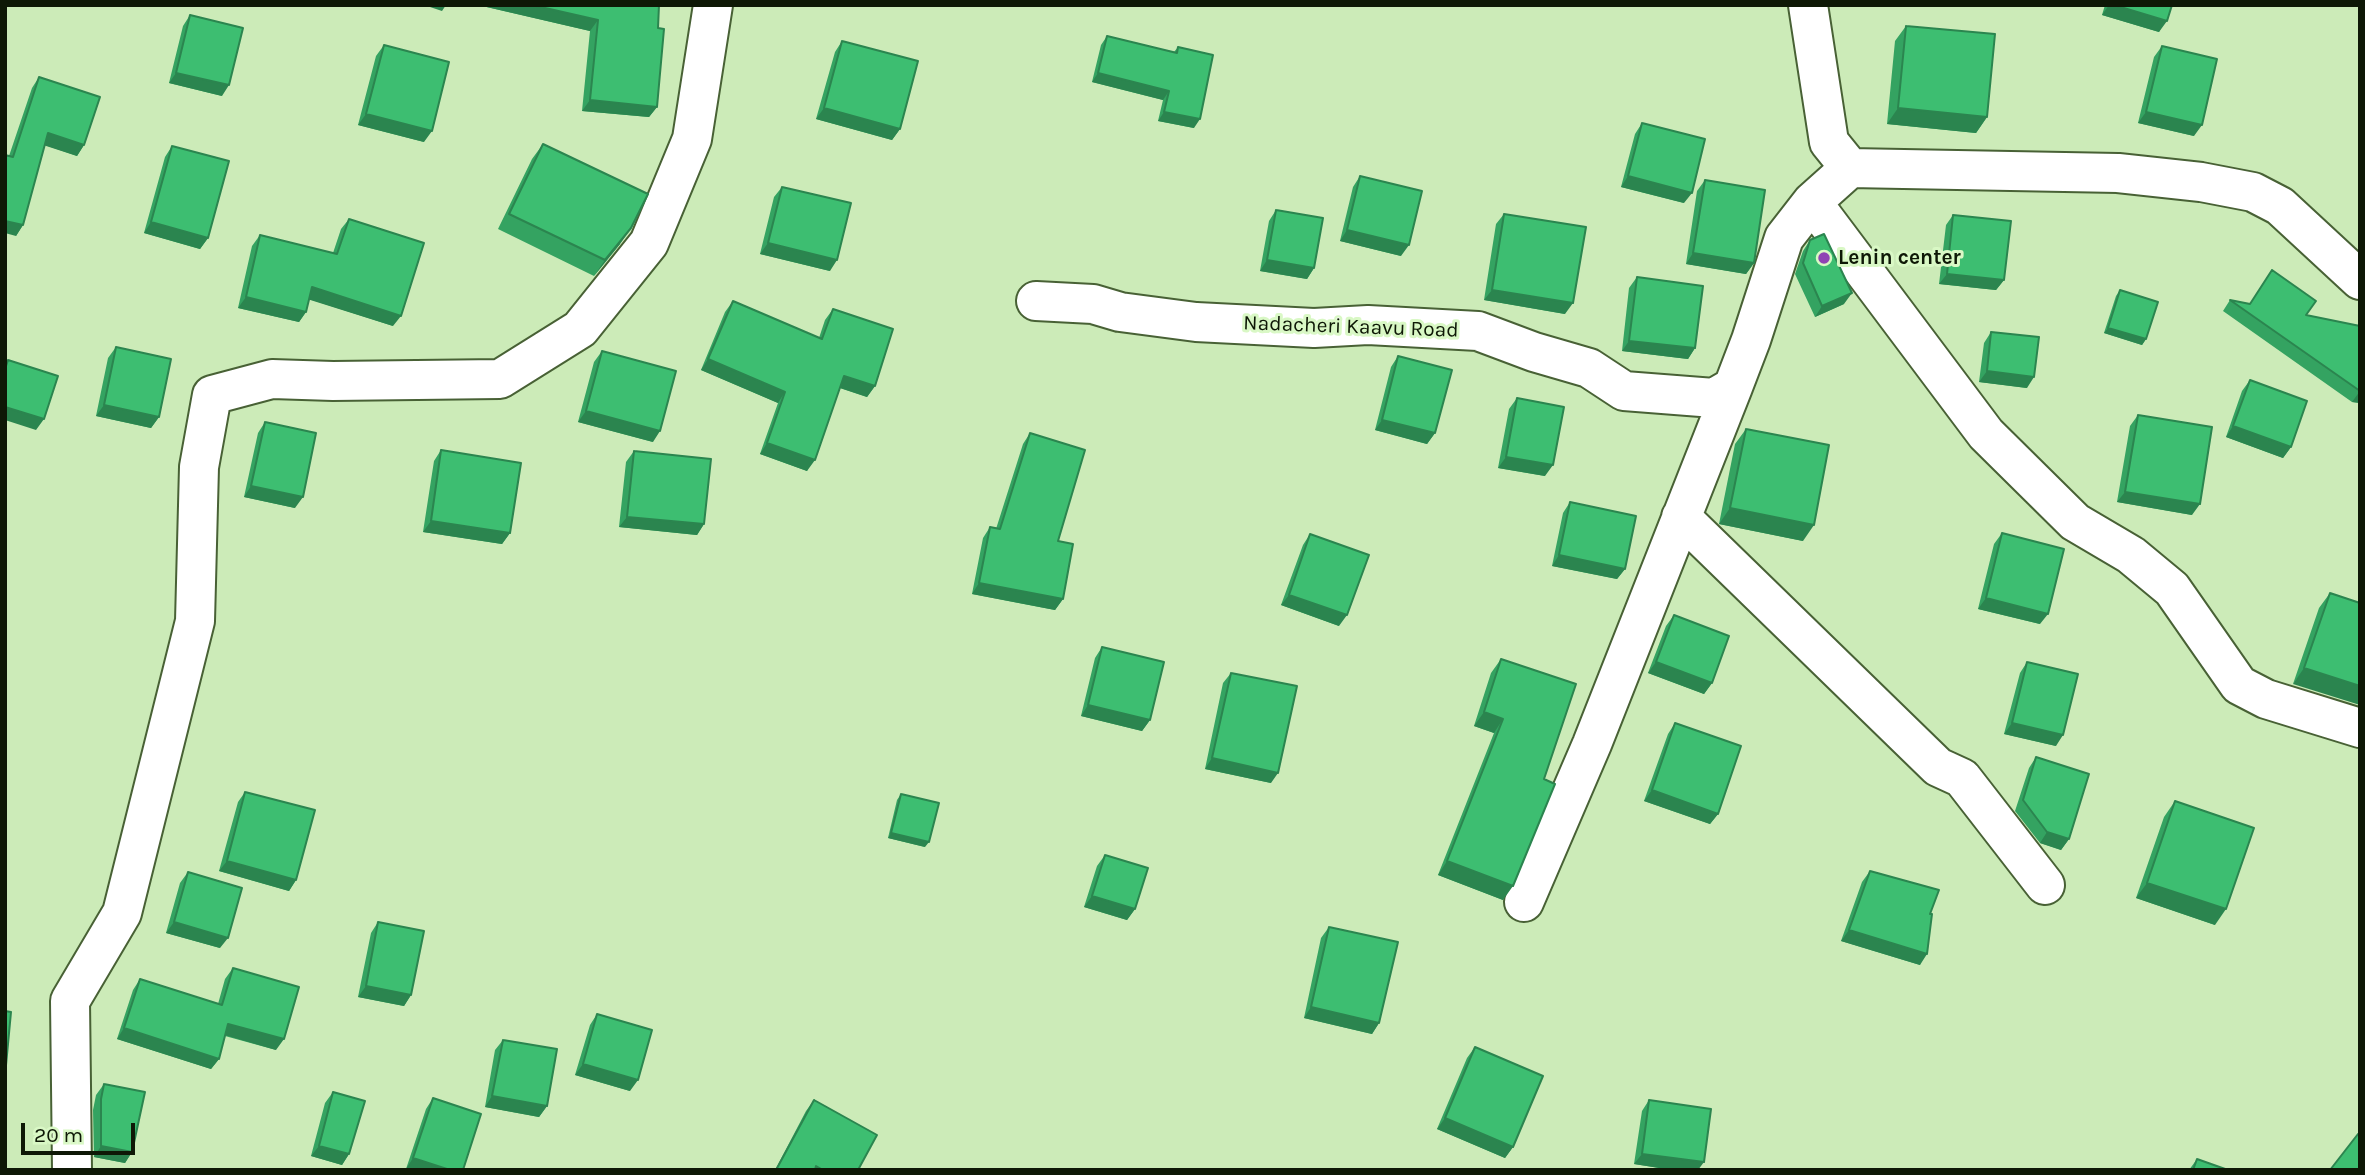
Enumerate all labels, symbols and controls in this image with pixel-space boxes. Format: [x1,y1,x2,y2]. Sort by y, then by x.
place label: Lenin center [1838,245,1961,271]
marker: Lenin center [1816,250,1832,266]
street label: Nadacheri Kaavu Road [1243,311,1459,343]
scale bar [24,1108,138,1152]
text: 20 m [34,1123,83,1147]

